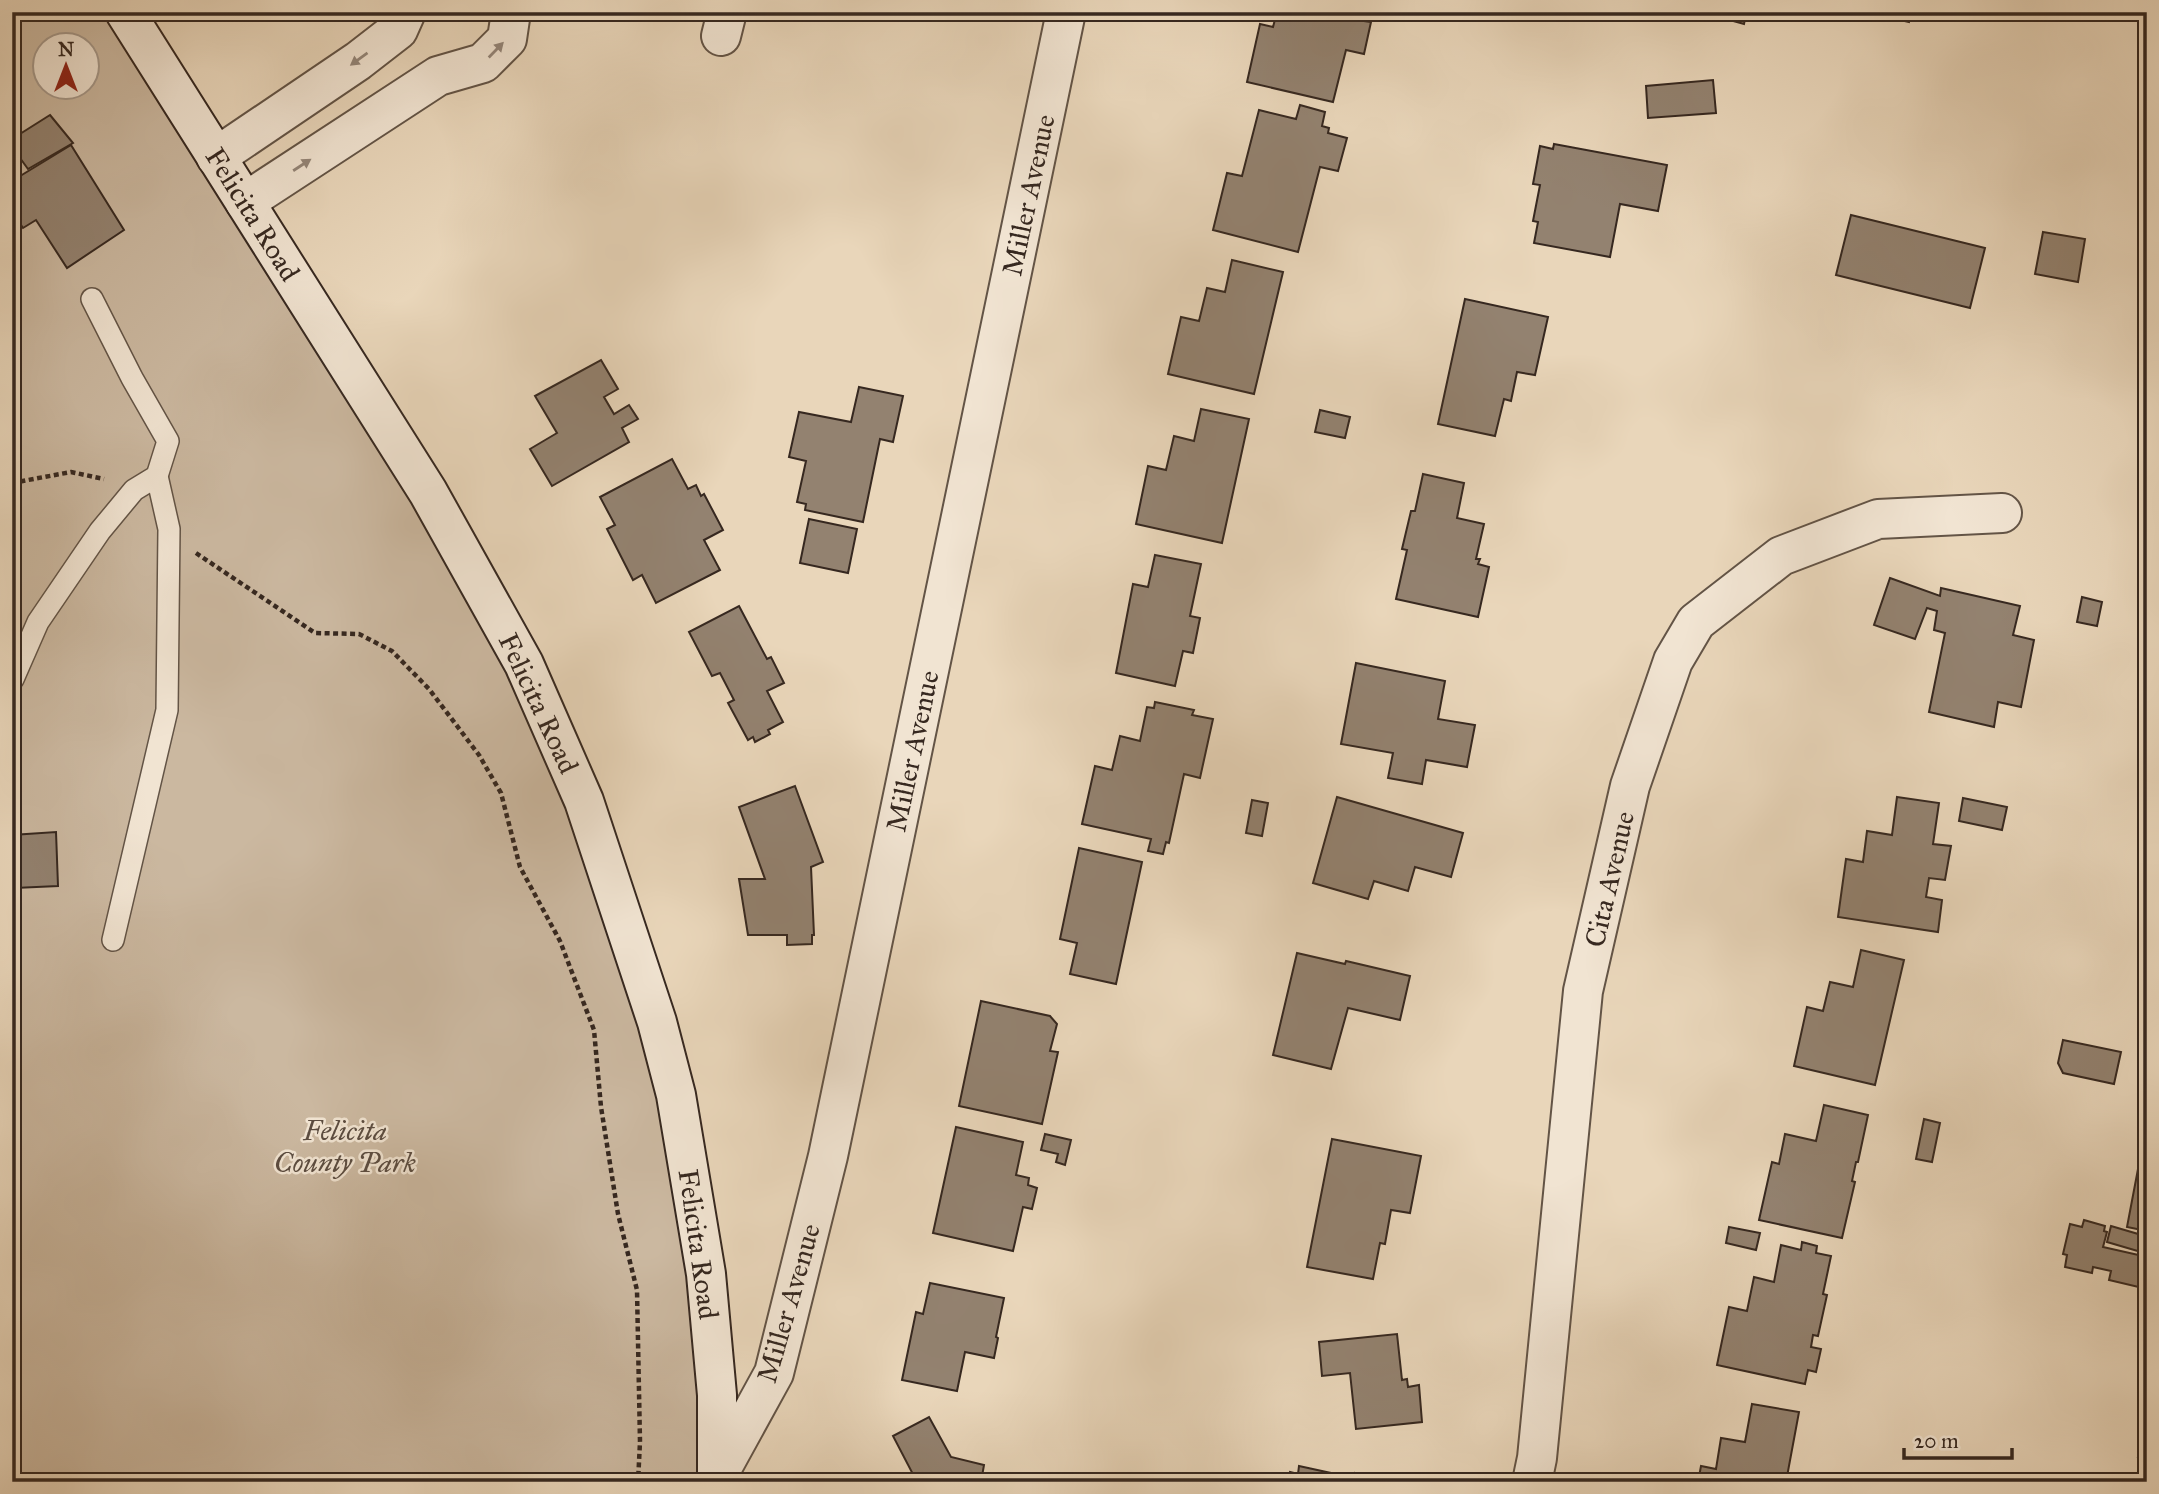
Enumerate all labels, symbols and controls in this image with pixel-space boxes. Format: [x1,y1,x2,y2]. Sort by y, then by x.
north arrow [32,32,102,102]
text: N [58,38,74,61]
one-way arrow [487,42,504,59]
one-way arrow [350,52,368,66]
street label: Miller Avenue [994,111,1063,279]
street label: Felicita Road [198,141,308,288]
one-way arrow [292,158,312,171]
street label: Felicita Road [491,627,586,779]
street label: Miller Avenue [878,667,947,835]
street label: Cita Avenue [1577,808,1642,951]
park label: Felicita County Park [274,1113,416,1180]
street label: Felicita Road [671,1167,726,1321]
street label: Miller Avenue [749,1220,828,1387]
scale bar [1904,1417,2012,1461]
text: 20 m [1914,1428,1959,1454]

